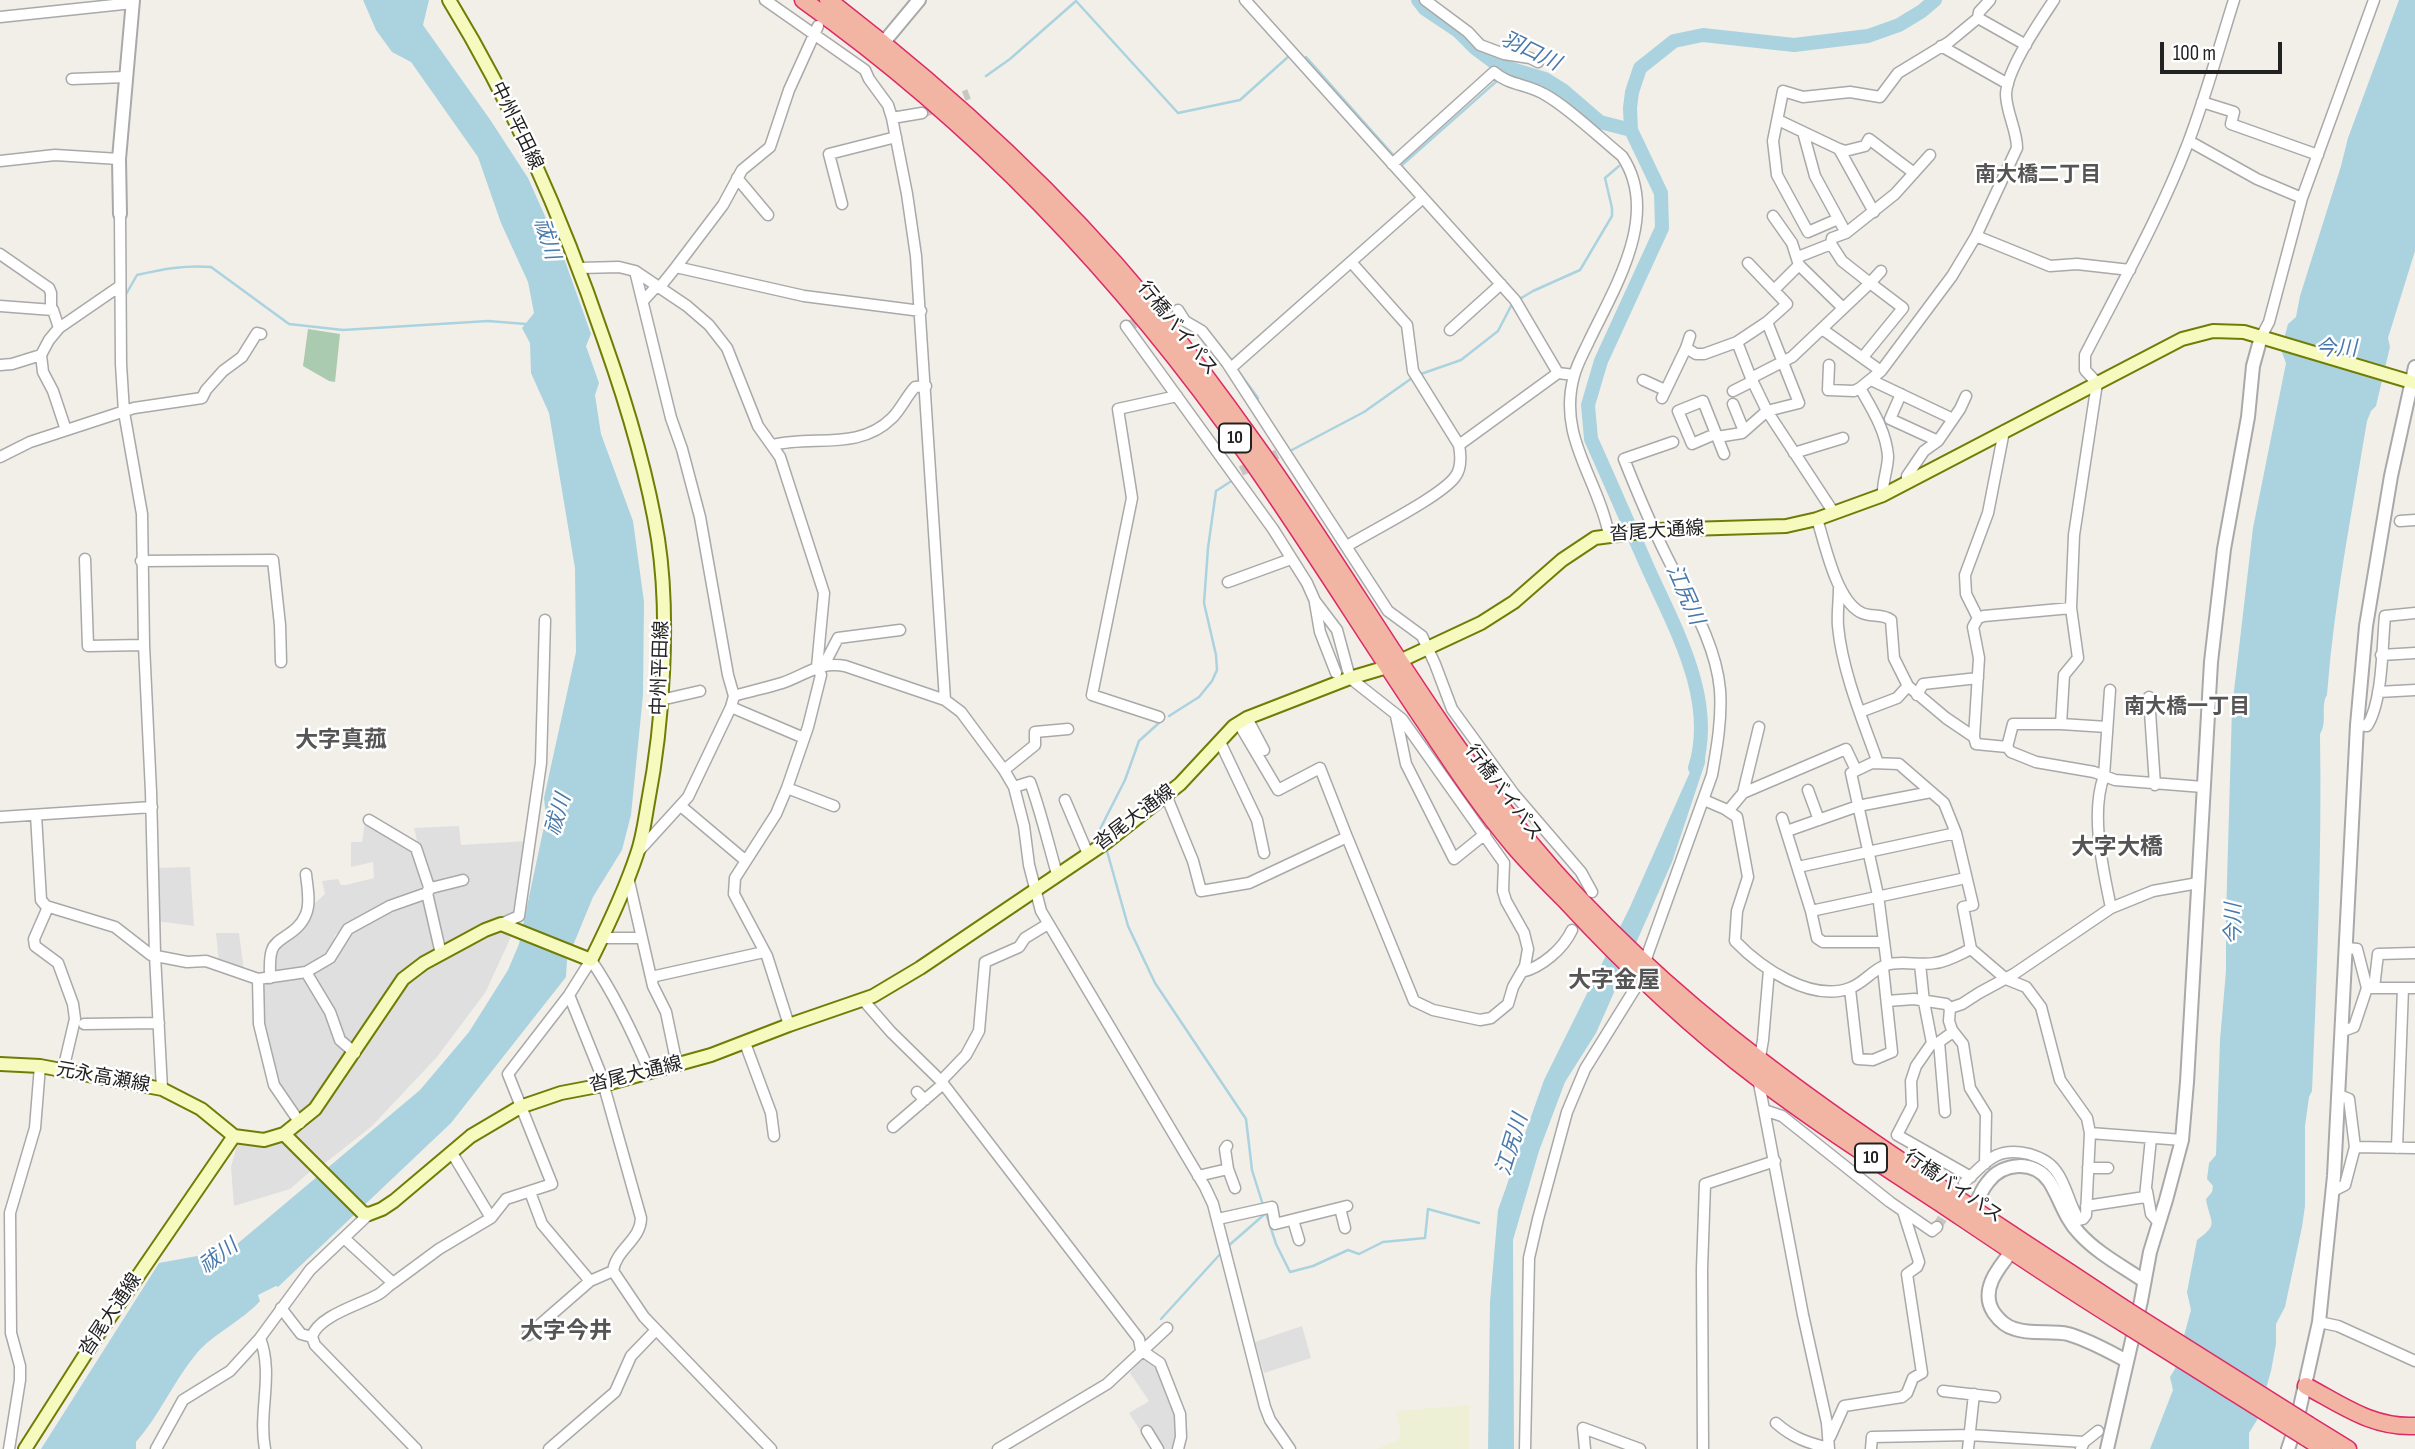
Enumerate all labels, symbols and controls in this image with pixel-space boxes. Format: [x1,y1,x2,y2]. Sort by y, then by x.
water label: 羽口川 [1496,27,1564,77]
scale bar [2163,28,2286,72]
text: 100 m [2173,41,2216,66]
street label: 中州平田線 [485,78,547,174]
district label: 南大橋二丁目 [1975,163,2101,189]
water label: 祓川 [528,215,564,263]
street label: 行橋バイパス [1132,278,1222,380]
water label: 今川 [2315,337,2357,363]
road number: 10 [1219,424,1251,452]
street label: 沓尾大通線 [1609,517,1705,547]
water label: 江尻川 [1660,561,1708,629]
street label: 中州平田線 [648,620,674,716]
district label: 南大橋一丁目 [2124,695,2250,721]
district label: 大字真菰 [295,727,387,755]
street label: 行橋バイパス [1460,741,1546,845]
street label: 沓尾大通線 [1090,780,1180,856]
water label: 祓川 [541,791,577,839]
district label: 大字大橋 [2071,834,2163,862]
water label: 今川 [2222,903,2248,945]
district label: 大字金屋 [1568,967,1660,995]
street label: 沓尾大通線 [587,1052,685,1098]
street label: 元永高瀬線 [54,1059,152,1097]
water label: 江尻川 [1492,1111,1534,1179]
road number: 10 [1855,1143,1887,1172]
street label: 行橋バイパス [1899,1146,2007,1228]
water label: 祓川 [195,1234,243,1280]
street label: 沓尾大通線 [75,1269,147,1361]
district label: 大字今井 [520,1318,612,1346]

